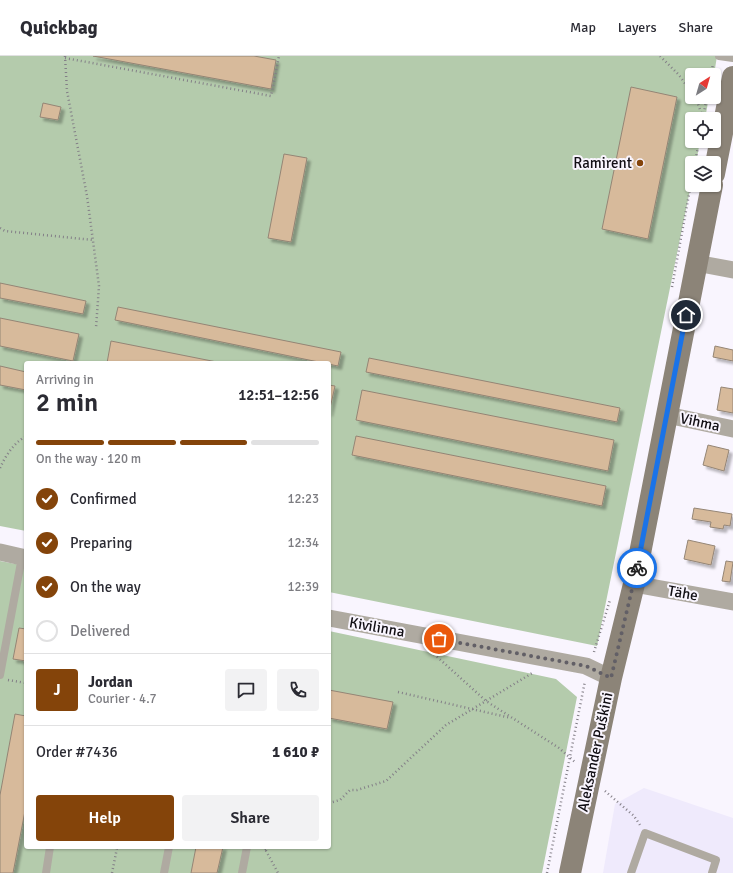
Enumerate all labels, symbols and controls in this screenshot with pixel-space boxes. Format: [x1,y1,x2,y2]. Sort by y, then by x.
text: Quickbag [20,16,98,40]
text: Map [570,19,596,36]
text: Layers [618,19,657,36]
text: Share [679,19,713,36]
north arrow [685,68,721,104]
map controls [685,68,721,192]
button: locate [685,112,721,148]
place label: Ramirent [573,154,632,172]
button: layers [685,156,721,192]
marker: Ramirent [635,158,645,168]
pin [669,298,703,332]
icon: home [675,304,697,326]
text: Arriving in [36,372,94,388]
text: 12:51–12:56 [238,386,319,404]
text: 2 min [36,387,98,419]
street label: Vihma [678,409,722,435]
text: On the way · 120 m [36,451,141,467]
icon: check [36,488,58,510]
text: Confirmed [70,490,137,508]
text: 12:23 [287,491,319,507]
icon: check [36,532,58,554]
text: Preparing [70,534,133,552]
text: 12:34 [287,535,319,551]
courier [617,548,657,588]
icon: bike [626,557,648,579]
icon: check [36,576,58,598]
text: On the way [70,578,141,596]
text: 12:39 [287,579,319,595]
street label: Tähe [667,582,699,604]
street label: Kivilinna [348,613,406,641]
text: Delivered [70,622,130,640]
pin [422,622,456,656]
icon: bag [428,628,450,650]
button: chat [225,669,267,711]
button: phone [277,669,319,711]
text: Jordan [88,673,133,691]
text: J [53,681,61,699]
text: Courier · 4.7 [88,691,157,707]
street label: Aleksander Puškini [574,691,616,813]
text: Order #7436 [36,743,118,761]
text: 1 610 ₽ [272,743,319,761]
button: Help [36,795,174,841]
button: Share [182,795,319,841]

